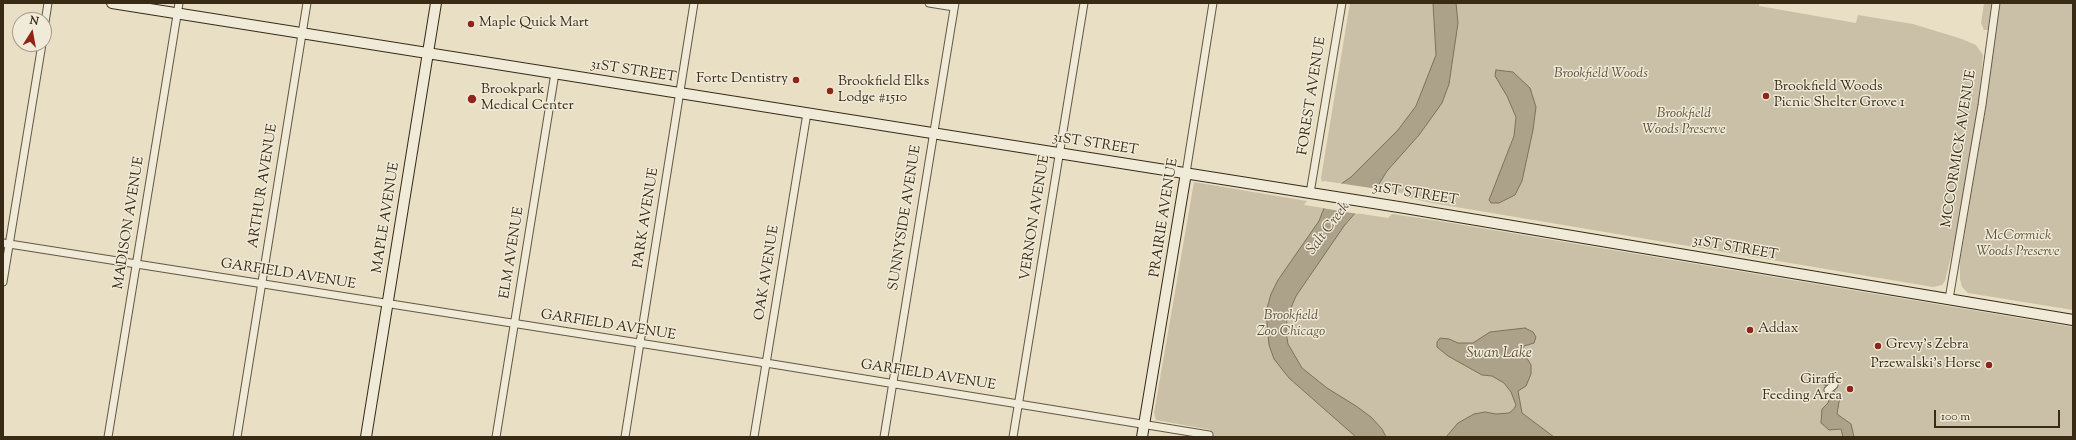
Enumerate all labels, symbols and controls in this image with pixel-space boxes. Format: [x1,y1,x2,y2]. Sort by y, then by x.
north arrow [12,12,52,52]
text: N [28,13,40,30]
place label: Maple Quick Mart [479,16,589,32]
marker: Maple Quick Mart [466,19,476,29]
street label: FOREST AVENUE [1295,36,1331,156]
street label: 31ST STREET [589,57,677,87]
park label: Brookfield Woods [1554,67,1648,83]
street label: MCCORMICK AVENUE [1939,69,1981,229]
place label: Forte Dentistry [696,72,788,88]
marker: Forte Dentistry [791,75,801,85]
place label: Brookfield Elks Lodge #1510 [838,75,929,108]
place label: Brookfield Woods Picnic Shelter Grove 1 [1774,80,1905,112]
place label: Brookpark Medical Center [481,83,574,116]
marker: Brookfield Elks Lodge #1510 [825,86,835,96]
marker: Brookfield Woods Picnic Shelter Grove 1 [1761,91,1771,101]
marker: Brookpark Medical Center [466,93,478,105]
park label: Brookfield Woods Preserve [1642,107,1726,140]
street label: ARTHUR AVENUE [246,123,282,249]
street label: 31ST STREET [1051,130,1139,160]
street label: SUNNYSIDE AVENUE [886,144,926,292]
street label: VERNON AVENUE [1018,154,1054,282]
street label: MADISON AVENUE [111,155,149,291]
street label: PRAIRIE AVENUE [1147,157,1183,279]
street label: MAPLE AVENUE [370,161,404,275]
street label: PARK AVENUE [631,167,663,269]
street label: 31ST STREET [1371,180,1459,210]
water label: Salt Creek [1303,199,1355,259]
street label: ELM AVENUE [497,206,529,300]
street label: OAK AVENUE [752,224,784,322]
park label: McCormick Woods Preserve [1976,229,2060,262]
street label: 31ST STREET [1691,233,1779,265]
street label: GARFIELD AVENUE [219,256,357,294]
street label: GARFIELD AVENUE [539,307,677,345]
park label: Brookfield Zoo Chicago [1257,309,1325,342]
place label: Addax [1758,322,1798,338]
marker: Addax [1745,325,1755,335]
place label: Grevy's Zebra [1886,338,1969,354]
marker: Grevy's Zebra [1873,341,1883,351]
water label: Swan Lake [1466,345,1532,363]
street label: GARFIELD AVENUE [859,357,997,395]
place label: Przewalski's Horse [1871,357,1981,373]
marker: Przewalski's Horse [1984,360,1994,370]
place label: Giraffe Feeding Area [1762,373,1842,406]
marker: Giraffe Feeding Area [1845,384,1855,394]
scale bar [1936,402,2062,428]
text: 100 m [1941,408,1970,426]

